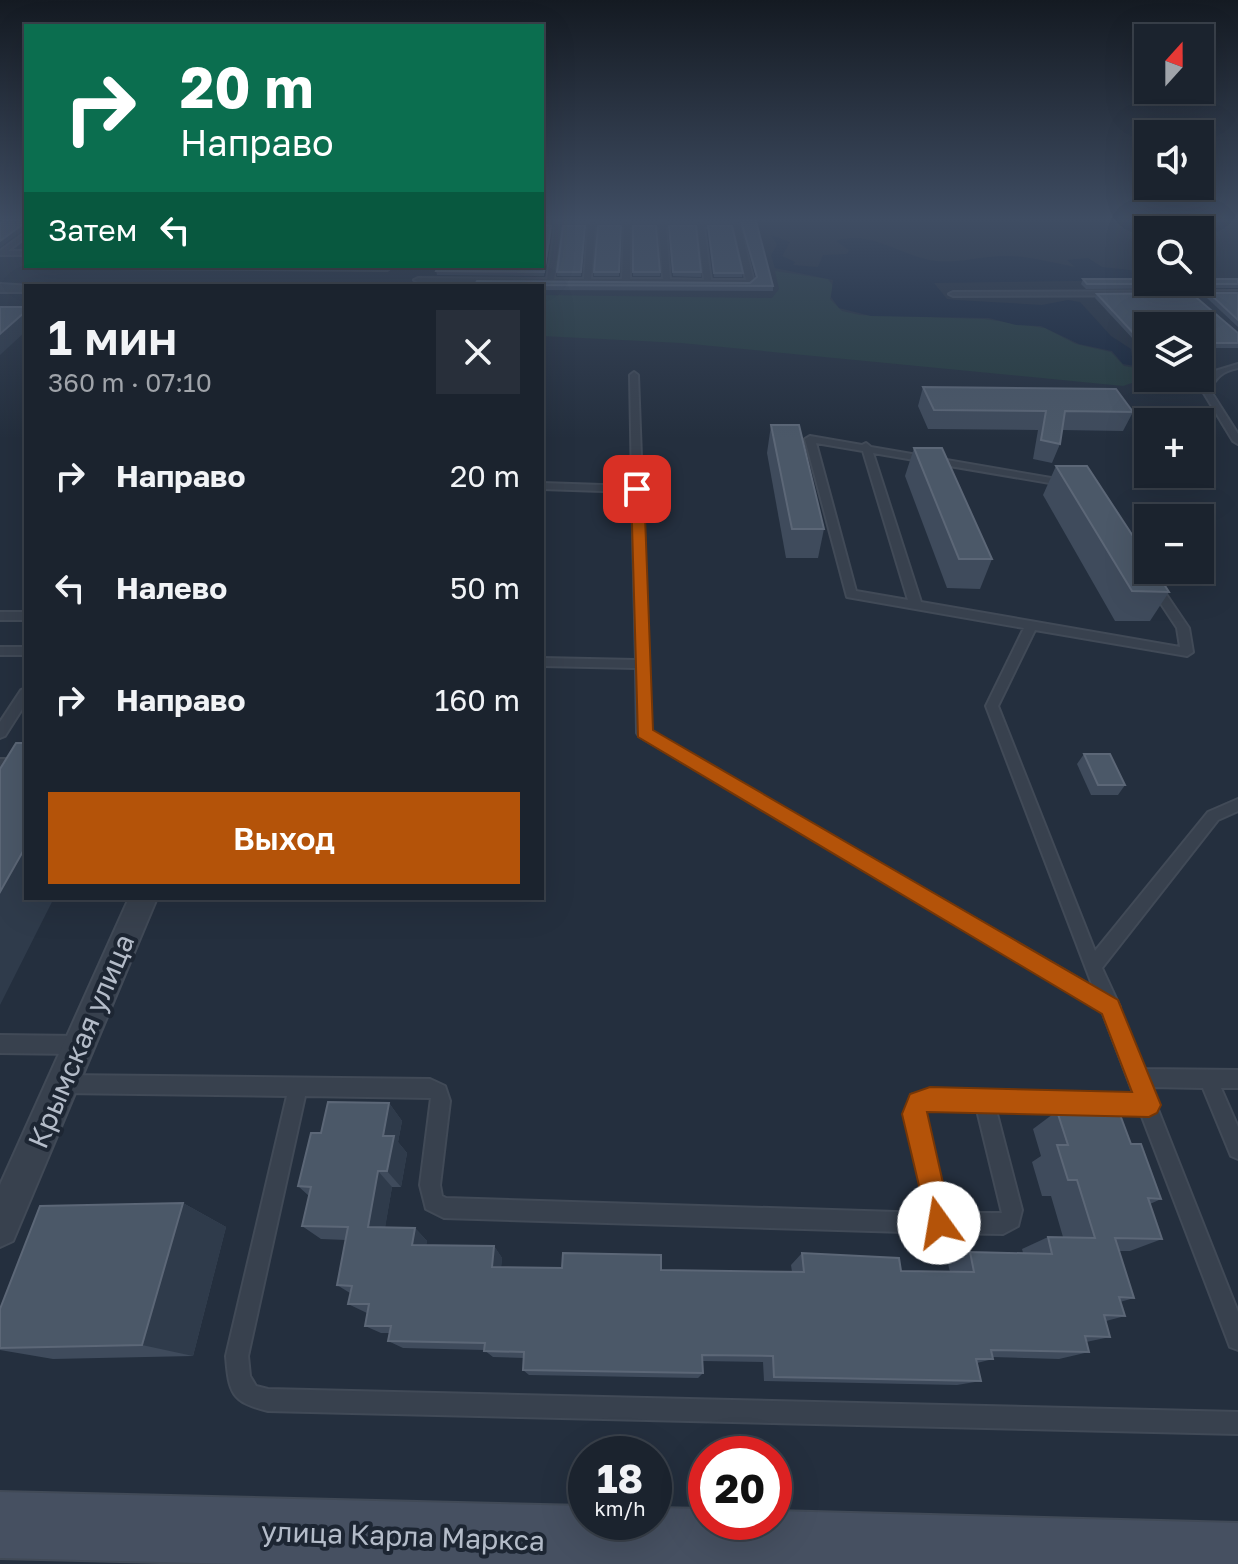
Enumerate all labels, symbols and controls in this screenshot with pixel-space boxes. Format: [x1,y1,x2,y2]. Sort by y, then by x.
north arrow [1134,24,1214,104]
map controls [1134,24,1214,584]
text: 20 m [180,53,314,120]
icon: right [48,56,152,160]
button: sound [1134,120,1214,200]
text: Направо [180,121,334,164]
icon: left [153,208,197,252]
text: Затем [48,212,137,248]
button: search [1134,216,1214,296]
text: 1 мин [48,308,177,366]
button: close [436,310,520,394]
button: layers [1134,312,1214,392]
text: 360 m · 07:10 [48,367,212,398]
button: + [1134,408,1214,488]
icon: right [48,454,92,498]
pin [603,455,671,523]
text: Направо [116,458,245,494]
text: 20 m [450,458,520,494]
icon: arrive [615,467,659,511]
button: − [1134,504,1214,584]
icon: left [48,566,92,610]
text: Налево [116,570,227,606]
text: 50 m [450,570,520,606]
icon: right [48,678,92,722]
text: Направо [116,682,245,718]
text: 160 m [435,682,520,718]
button: Выход [48,792,520,884]
street label: Крымская улица [21,929,141,1153]
position arrow [897,1181,981,1265]
speed limit sign: 20 [688,1436,792,1540]
text: 18 [597,1454,643,1502]
text: km/h [595,1496,645,1520]
street label: улица Карла Маркса [260,1514,546,1557]

